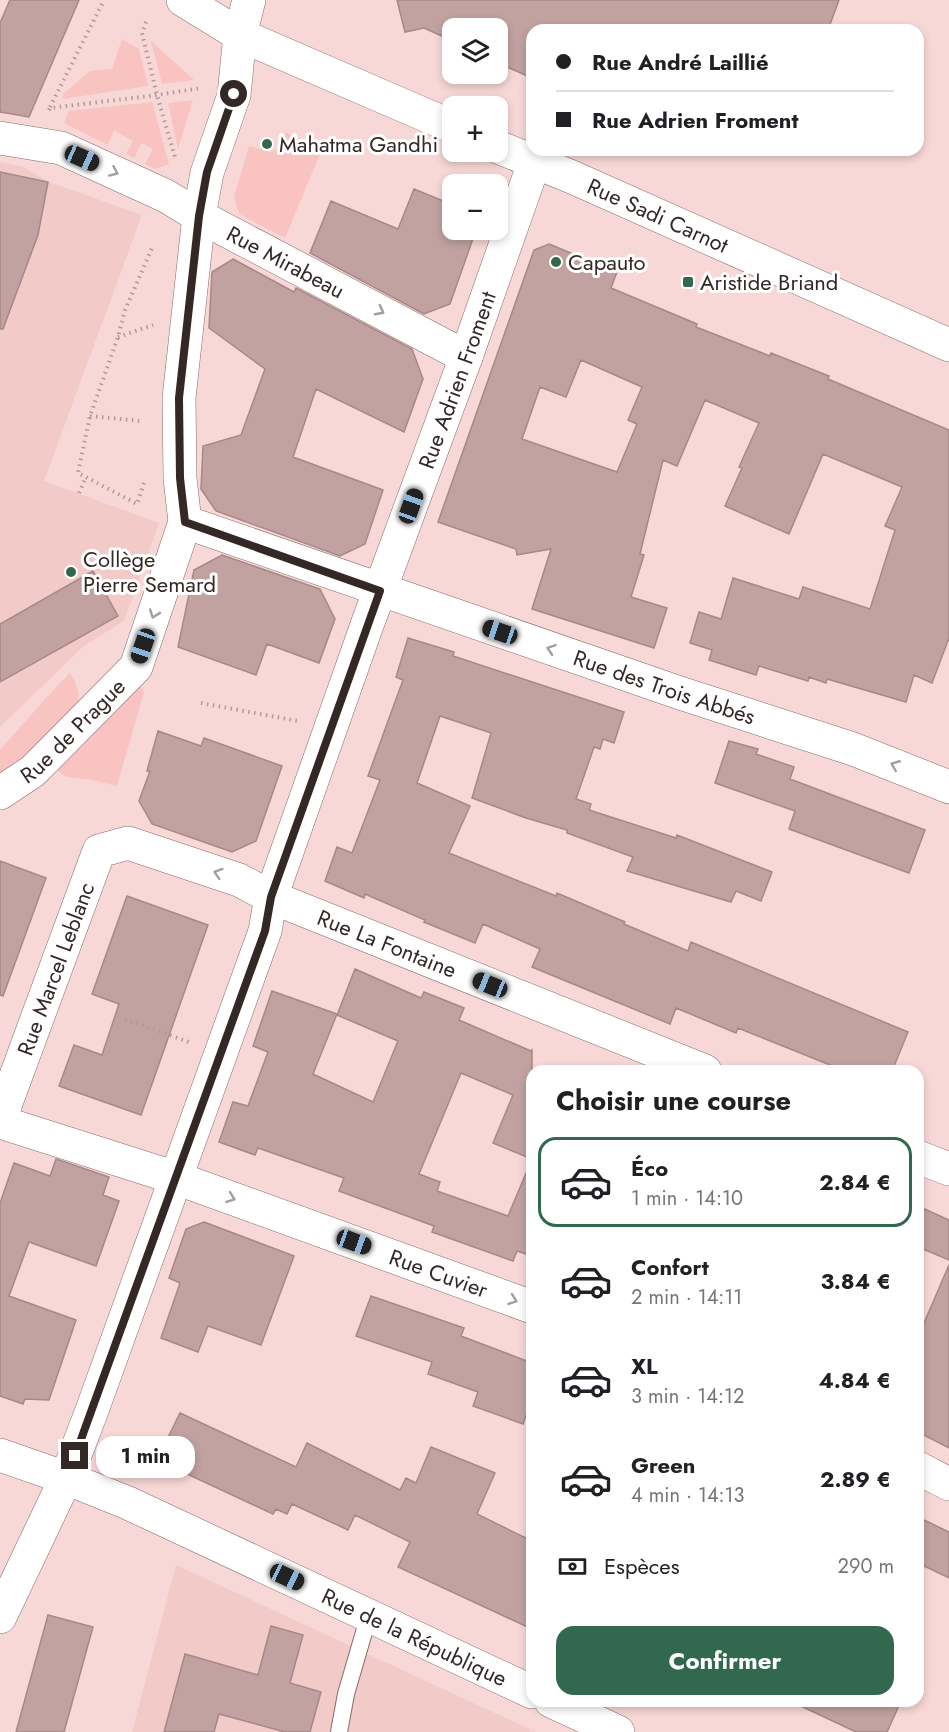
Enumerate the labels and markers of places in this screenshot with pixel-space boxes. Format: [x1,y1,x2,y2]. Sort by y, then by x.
place label: Mahatma Gandhi [279,128,438,160]
marker: Mahatma Gandhi [260,137,274,151]
place label: Capauto [568,246,646,278]
marker: Capauto [549,255,563,269]
place label: Aristide Briand [700,266,838,298]
marker: Aristide Briand [681,275,695,289]
place label: Collège Pierre Semard [83,543,216,600]
marker: Collège Pierre Semard [64,565,78,579]

